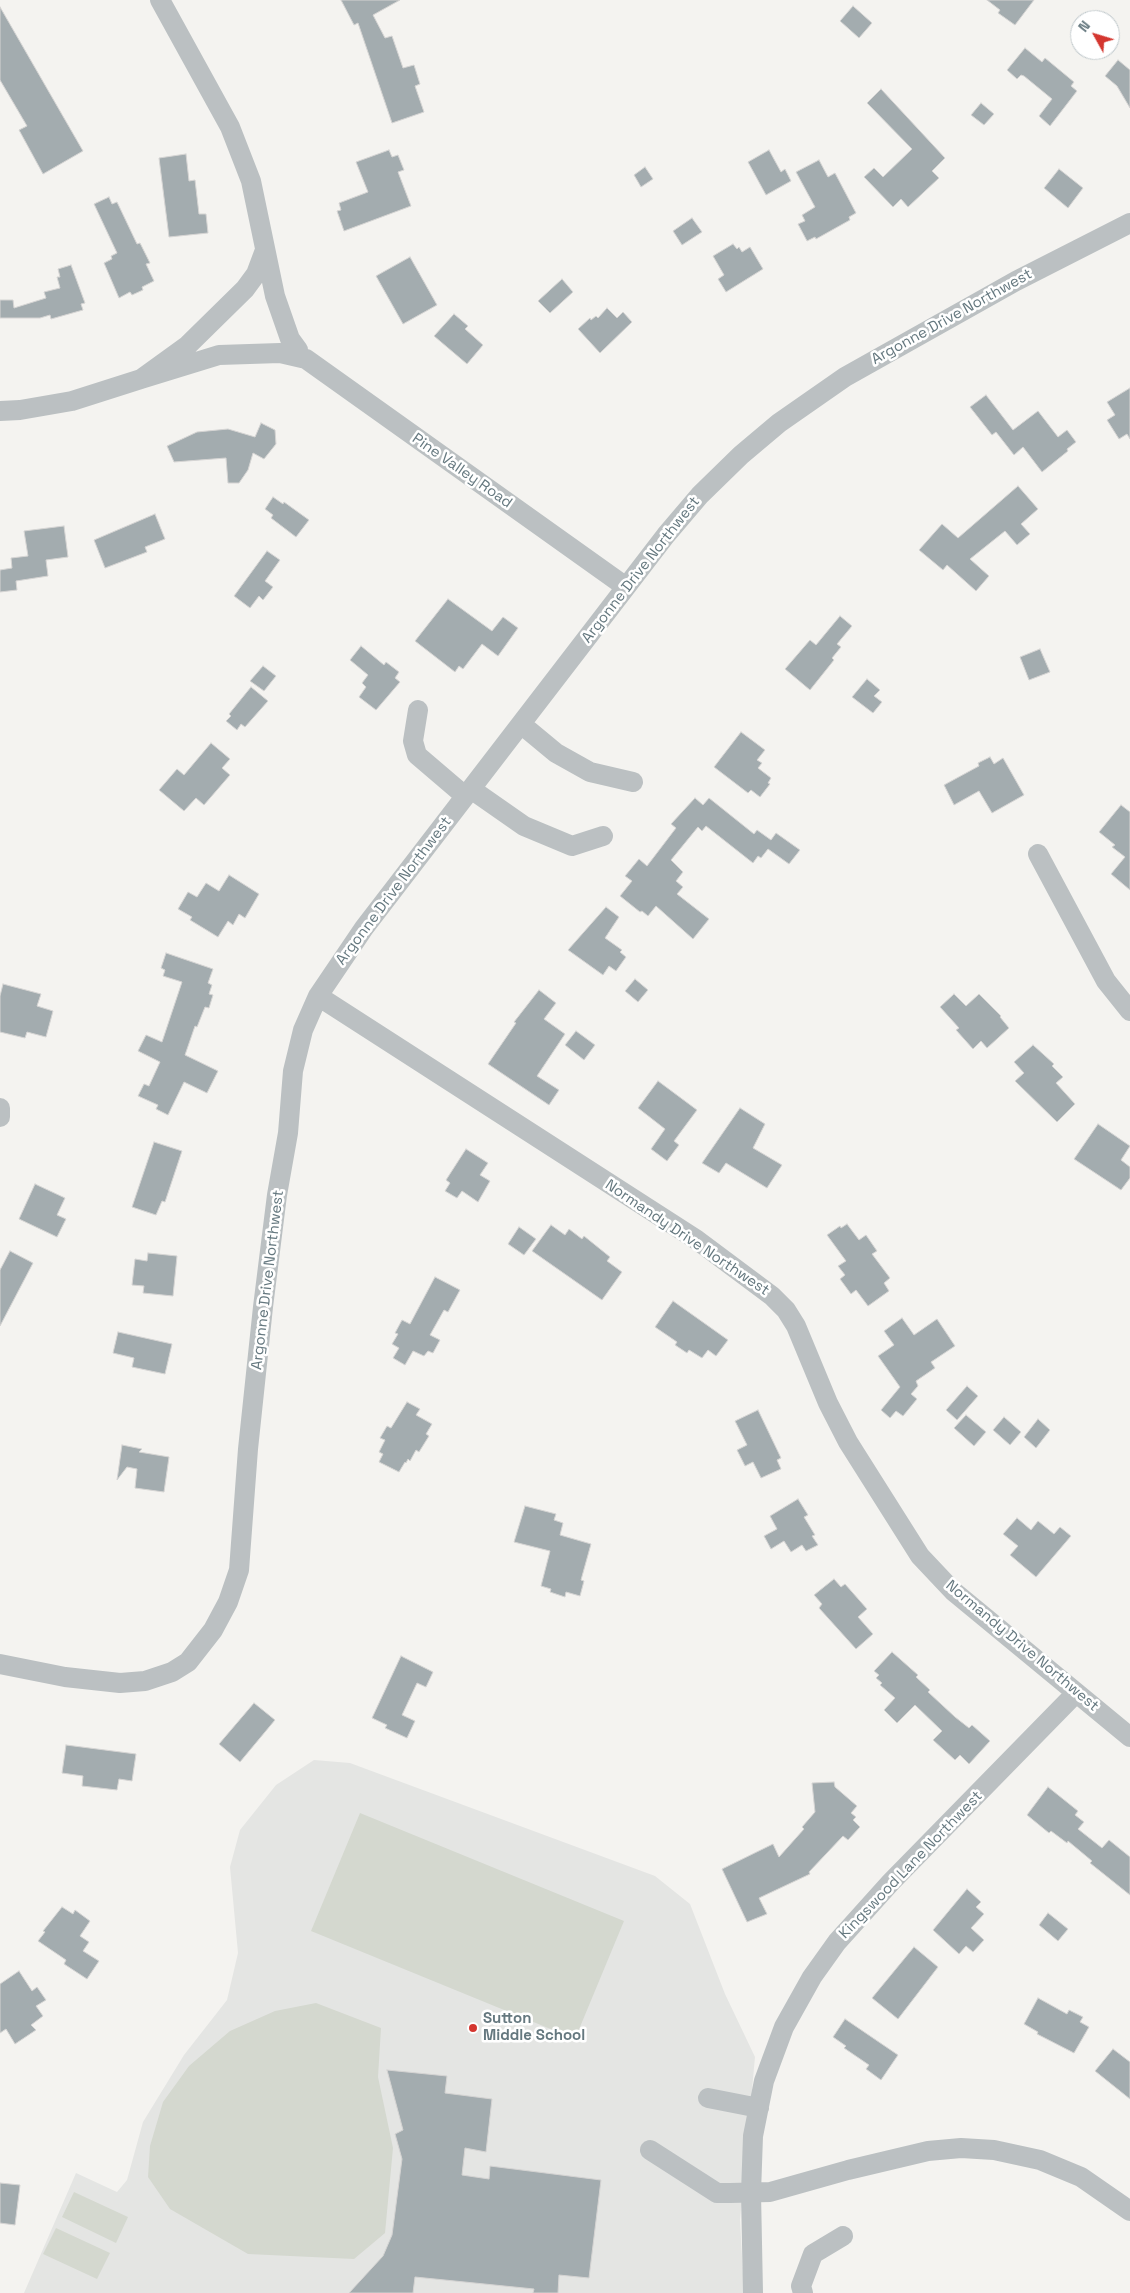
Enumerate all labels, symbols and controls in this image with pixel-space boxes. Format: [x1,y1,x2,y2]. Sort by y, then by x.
north arrow [1070,10,1120,60]
text: N [1074,17,1094,36]
street label: Argonne Drive Northwest [869,265,1035,369]
street label: Pine Valley Road [408,430,516,512]
street label: Argonne Drive Northwest [578,493,704,647]
street label: Argonne Drive Northwest [332,813,456,969]
street label: Normandy Drive Northwest [601,1176,773,1300]
street label: Argonne Drive Northwest [248,1189,288,1371]
street label: Normandy Drive Northwest [942,1577,1102,1715]
street label: Kingswood Lane Northwest [836,1787,986,1943]
place label: Sutton Middle School [483,2010,585,2045]
marker: Sutton Middle School [467,2022,479,2034]

